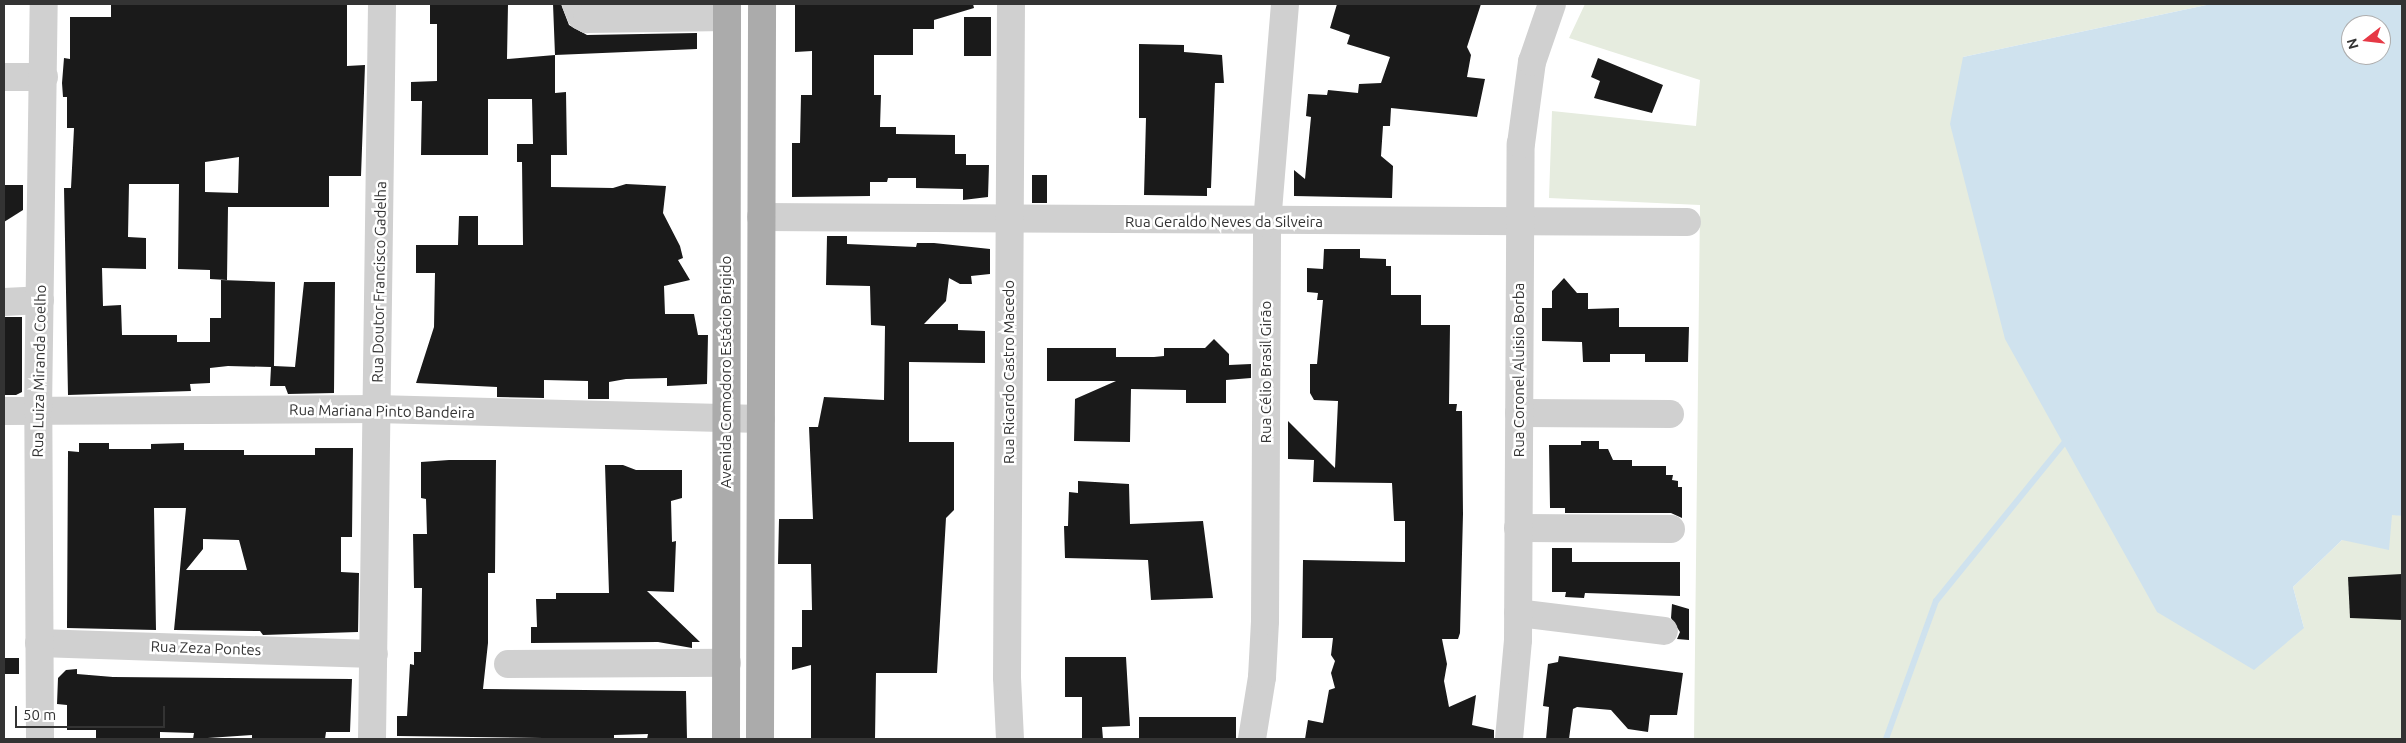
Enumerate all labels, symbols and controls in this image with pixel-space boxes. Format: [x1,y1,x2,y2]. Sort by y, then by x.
north arrow [2341,15,2391,65]
text: N [2343,37,2362,51]
street label: Rua Doutor Francisco Gadelha [368,181,390,383]
street label: Rua Geraldo Neves da Silveira [1125,213,1323,231]
street label: Avenida Comodoro Estácio Brigido [717,256,735,488]
street label: Rua Ricardo Castro Macedo [1000,280,1018,464]
street label: Rua Coronel Aluisio Borba [1510,283,1528,457]
street label: Rua Luiza Miranda Coelho [28,284,50,458]
street label: Rua Célio Brasil Girão [1257,301,1275,443]
street label: Rua Mariana Pinto Bandeira [289,400,475,422]
street label: Rua Zeza Pontes [150,637,262,659]
scale bar [18,696,168,728]
text: 50 m [23,706,56,723]

